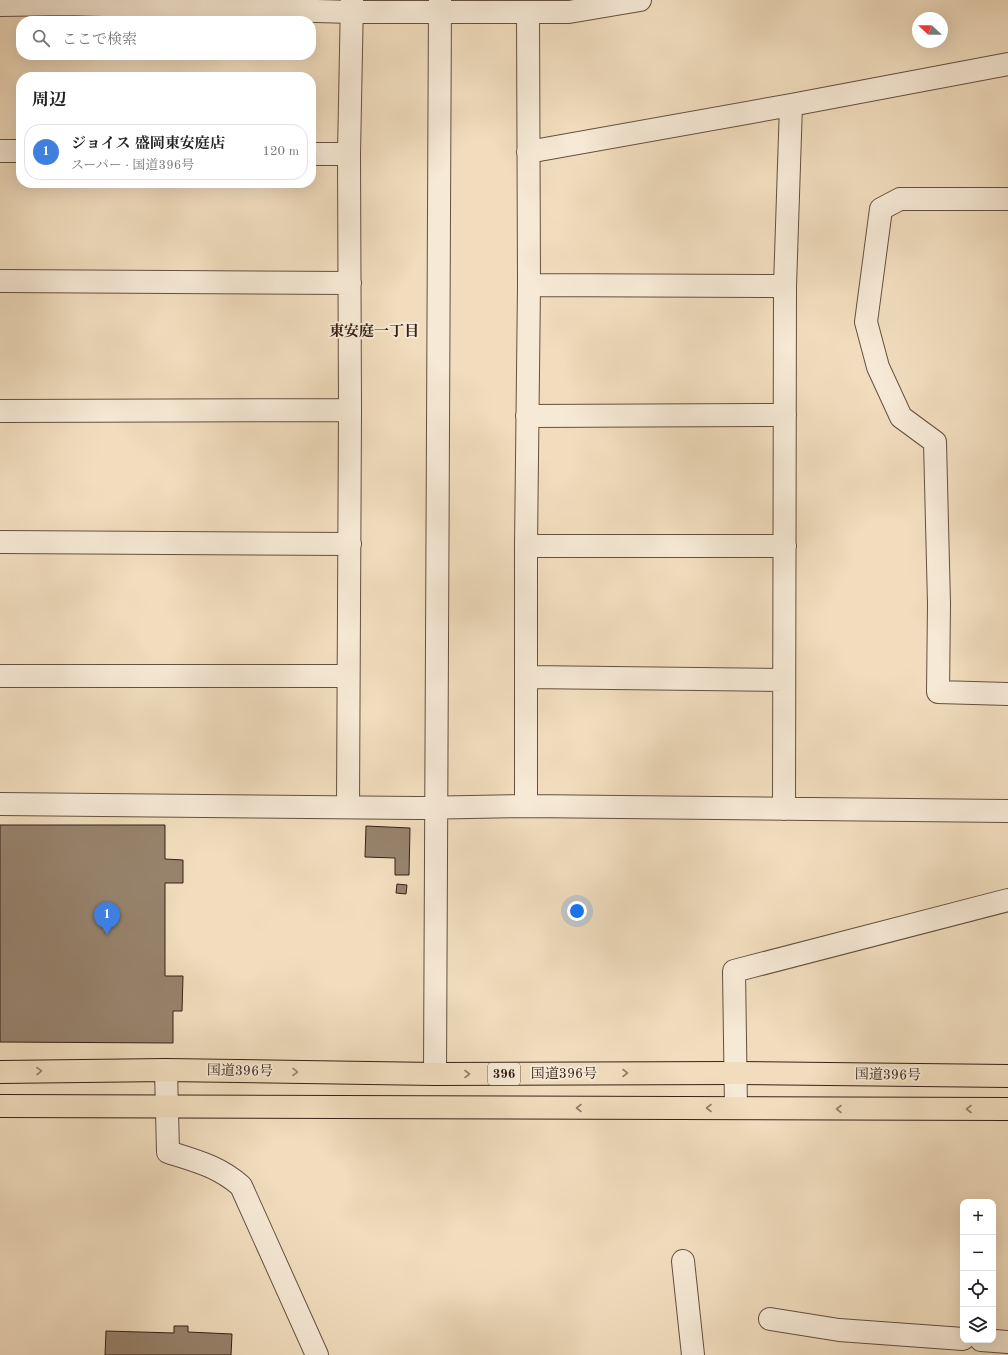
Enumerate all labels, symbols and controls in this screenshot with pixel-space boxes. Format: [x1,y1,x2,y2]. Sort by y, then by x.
north arrow [912,12,948,48]
search box [16,16,316,60]
icon: search [30,27,52,49]
text: ここで検索 [62,33,137,48]
text: 周辺 [32,92,66,109]
text: ジョイス 盛岡東安庭店 [71,137,225,152]
text: 1 [42,145,50,158]
text: 120 m [262,145,299,158]
text: スーパー · 国道396号 [71,159,194,172]
district label: 東安庭一丁目 [329,323,419,340]
your location [567,901,587,921]
pin: 1 [94,902,120,935]
street label: 国道396号 [207,1062,273,1079]
road number: 396 [488,1063,520,1085]
street label: 国道396号 [531,1066,597,1081]
street label: 国道396号 [855,1066,921,1083]
one-way arrow [36,1067,42,1075]
one-way arrow [292,1068,298,1076]
one-way arrow [622,1069,628,1078]
one-way arrow [464,1070,470,1078]
one-way arrow [576,1104,582,1112]
one-way arrow [706,1104,712,1112]
one-way arrow [836,1105,842,1113]
one-way arrow [966,1105,972,1113]
map controls [960,1199,996,1343]
button: + [960,1199,996,1235]
button: − [960,1235,996,1271]
button: locate [960,1271,996,1307]
button: layers [960,1307,996,1343]

